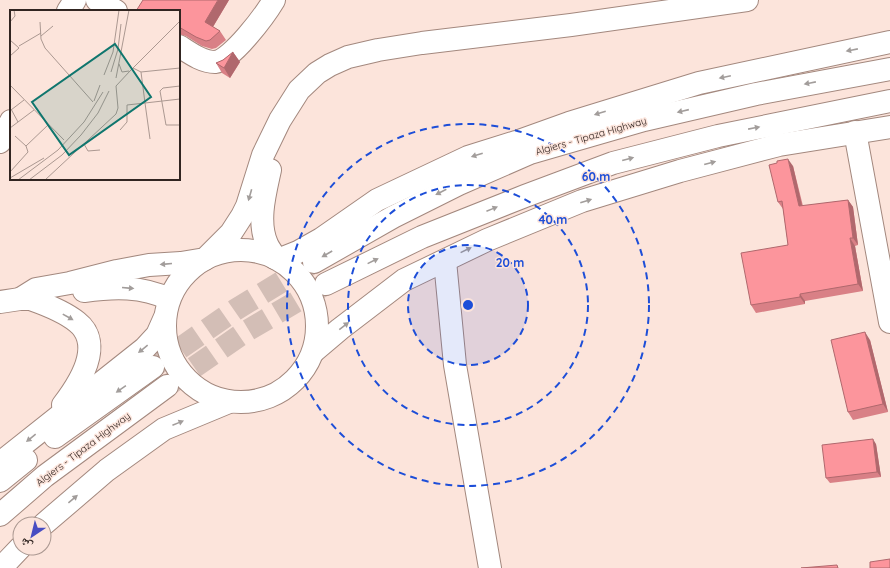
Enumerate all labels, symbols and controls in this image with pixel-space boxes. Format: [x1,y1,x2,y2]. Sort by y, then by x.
inset map [10,10,180,180]
one-way arrow [846,48,858,54]
one-way arrow [719,75,731,81]
one-way arrow [804,81,817,87]
one-way arrow [677,108,690,114]
one-way arrow [594,111,606,117]
street label: Algiers - Tipaza Highway [534,114,648,158]
one-way arrow [748,125,760,131]
one-way arrow [470,152,482,158]
one-way arrow [621,156,634,162]
one-way arrow [704,160,716,166]
text: 60 m [582,169,610,184]
one-way arrow [247,189,253,201]
one-way arrow [436,189,447,196]
one-way arrow [580,197,592,203]
one-way arrow [487,205,499,211]
text: 40 m [539,212,567,227]
one-way arrow [460,247,471,254]
one-way arrow [321,251,333,258]
text: 20 m [496,255,524,270]
one-way arrow [368,258,379,264]
one-way arrow [160,260,172,267]
one-way arrow [122,285,134,292]
centre of rings [461,298,475,312]
one-way arrow [62,313,74,320]
one-way arrow [338,322,349,330]
one-way arrow [138,344,149,353]
one-way arrow [116,385,126,393]
street label: Algiers - Tipaza Highway [33,409,133,489]
one-way arrow [173,419,185,425]
one-way arrow [25,434,36,443]
one-way arrow [68,494,78,503]
north arrow [12,516,52,556]
text: ش [17,534,36,553]

